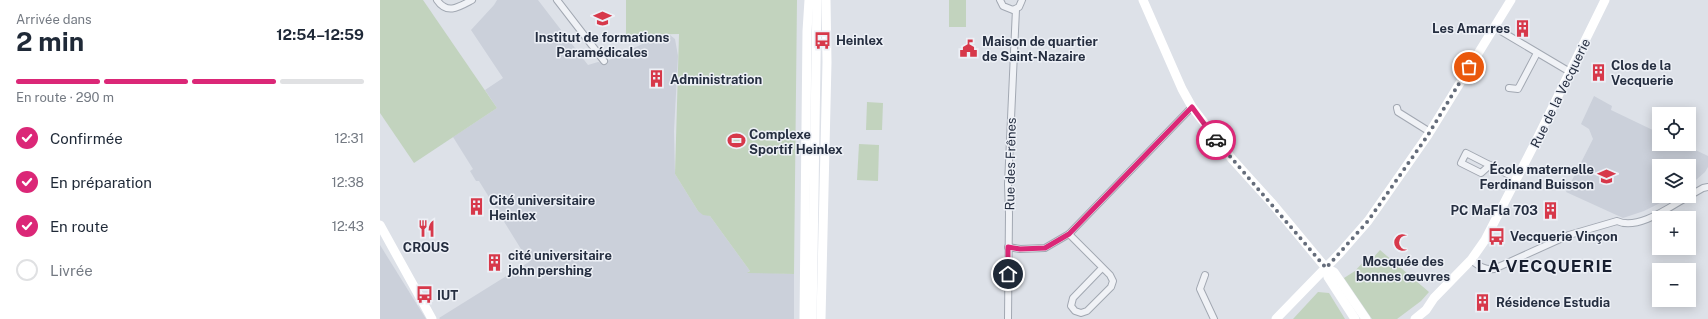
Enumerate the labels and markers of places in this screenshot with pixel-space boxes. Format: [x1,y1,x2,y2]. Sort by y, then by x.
school or university icon: Institut de formations Paramédicales [592,8,612,28]
building icon: Les Amarres [1513,18,1533,38]
place label: Les Amarres [1432,21,1510,36]
place label: Institut de formations Paramédicales [535,30,669,60]
bus stop icon: Heinlex [813,30,833,50]
place label: Heinlex [836,33,883,48]
place label: Maison de quartier de Saint-Nazaire [982,34,1099,64]
public building icon: Maison de quartier de Saint-Nazaire [959,38,979,58]
pin [1452,50,1486,84]
place label: Clos de la Vecquerie [1611,58,1673,88]
building icon: Clos de la Vecquerie [1588,62,1608,82]
building icon: Administration [647,69,667,89]
place label: Administration [670,72,762,87]
place label: Complexe Sportif Heinlex [749,127,843,157]
sports icon: Complexe Sportif Heinlex [726,131,746,151]
place label: École maternelle Ferdinand Buisson [1479,161,1594,192]
school or university icon: École maternelle Ferdinand Buisson [1597,166,1617,186]
place label: Cité universitaire Heinlex [489,193,595,223]
building icon: Cité universitaire Heinlex [466,197,486,217]
building icon: PC MaFla 703 [1541,200,1561,220]
place label: PC MaFla 703 [1450,203,1538,218]
restaurant icon: CROUS [416,218,436,238]
bus stop icon: Vecquerie Vinçon [1487,226,1507,246]
place label: Vecquerie Vinçon [1510,229,1618,244]
mosque icon: Mosquée des bonnes œuvres [1393,232,1413,252]
place label: CROUS [403,240,449,255]
place label: cité universitaire john pershing [507,248,612,278]
building icon: cité universitaire john pershing [485,252,505,272]
place label: Mosquée des bonnes œuvres [1356,254,1450,284]
pin [991,257,1025,291]
bus stop icon: IUT [414,285,434,305]
place label: IUT [437,288,458,303]
building icon: Résidence Estudia [1473,292,1493,312]
place label: Résidence Estudia [1496,295,1610,310]

